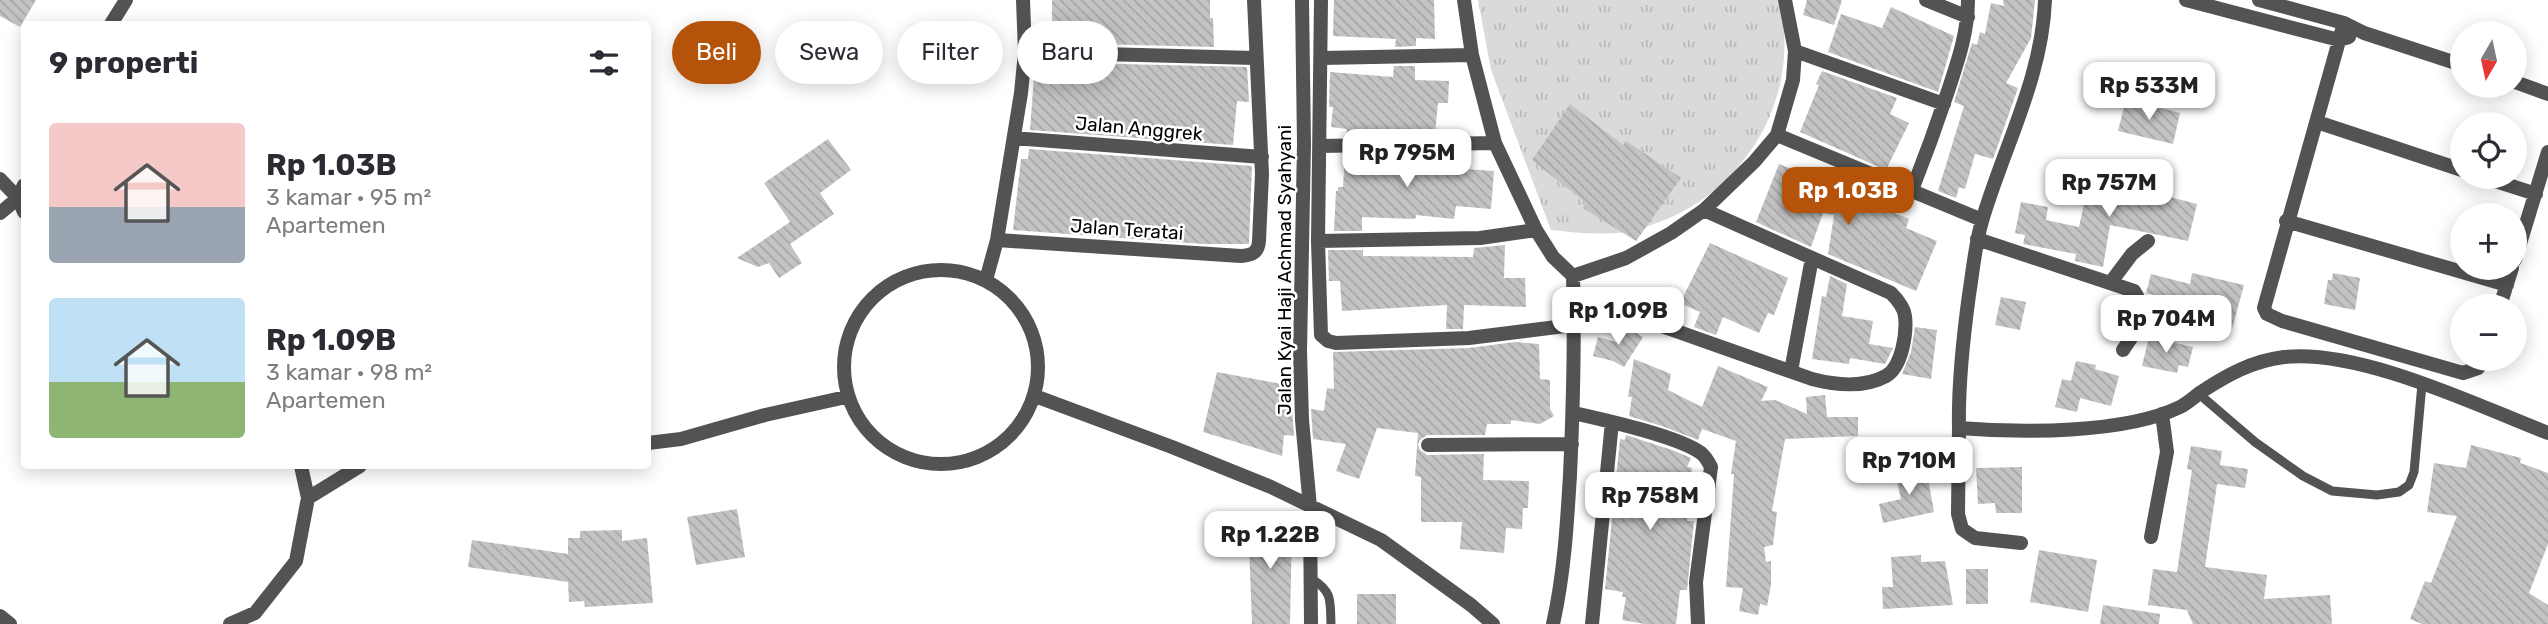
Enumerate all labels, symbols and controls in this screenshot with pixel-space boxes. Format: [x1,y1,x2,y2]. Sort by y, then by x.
chip: Beli [672,21,761,84]
chip: Sewa [775,21,883,84]
chip: Filter [897,21,1003,84]
chip: Baru [1017,21,1118,84]
north arrow [2450,21,2527,98]
map controls [2450,21,2527,371]
icon: filters [585,44,623,82]
text: 9 properti [49,45,198,81]
pin: Rp 533M [2084,62,2214,122]
text: Rp 533M [2099,71,2199,99]
street label: Jalan Anggrek [1074,111,1204,146]
button: locate [2450,112,2527,189]
street label: Jalan Kyai Haji Achmad Syahyani [1273,125,1296,415]
pin: Rp 795M [1342,130,1472,189]
text: Rp 795M [1358,138,1456,166]
text: Rp 1.03B [266,147,397,183]
icon: home [105,151,189,235]
pin: Rp 757M [2044,160,2174,219]
pin: Rp 1.03B [1776,168,1920,227]
text: Rp 757M [2061,168,2157,196]
text: Rp 1.03B [1798,176,1898,204]
text: 3 kamar · 95 m² [266,183,431,211]
button: + [2450,203,2527,280]
text: Apartemen [266,211,386,239]
street label: Jalan Teratai [1070,214,1184,245]
pin: Rp 1.09B [1546,288,1690,347]
button: − [2450,294,2527,371]
text: Rp 1.09B [1568,296,1668,324]
pin: Rp 704M [2101,296,2231,355]
text: Rp 704M [2117,304,2215,332]
text: Rp 1.09B [266,322,396,358]
icon: home [105,326,189,410]
text: 3 kamar · 98 m² [266,358,432,386]
text: Apartemen [266,386,386,414]
pin: Rp 710M [1844,438,1974,497]
text: Rp 710M [1862,446,1956,474]
pin: Rp 758M [1585,472,1715,532]
text: Rp 758M [1601,481,1699,509]
pin: Rp 1.22B [1198,512,1342,571]
text: Rp 1.22B [1220,520,1320,548]

